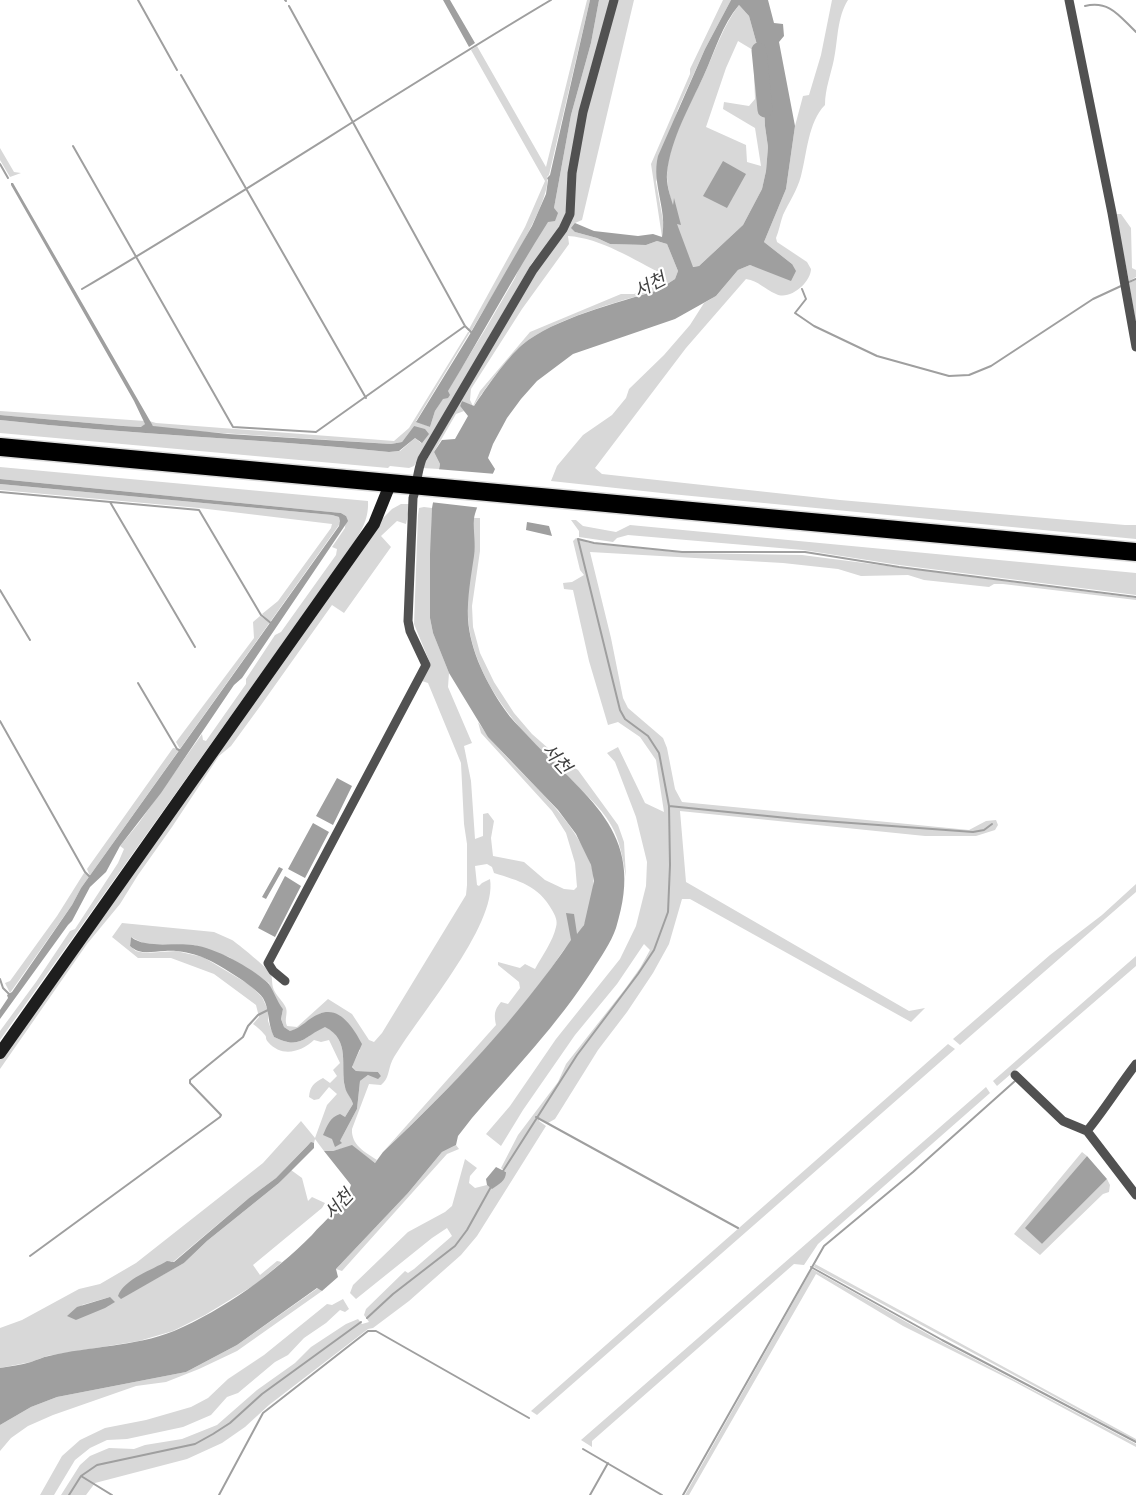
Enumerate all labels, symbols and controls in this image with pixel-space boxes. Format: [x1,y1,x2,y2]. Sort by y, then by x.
water label: 서천 [630,269,670,303]
water label: 서천 [537,739,575,779]
water label: 서천 [320,1186,358,1224]

